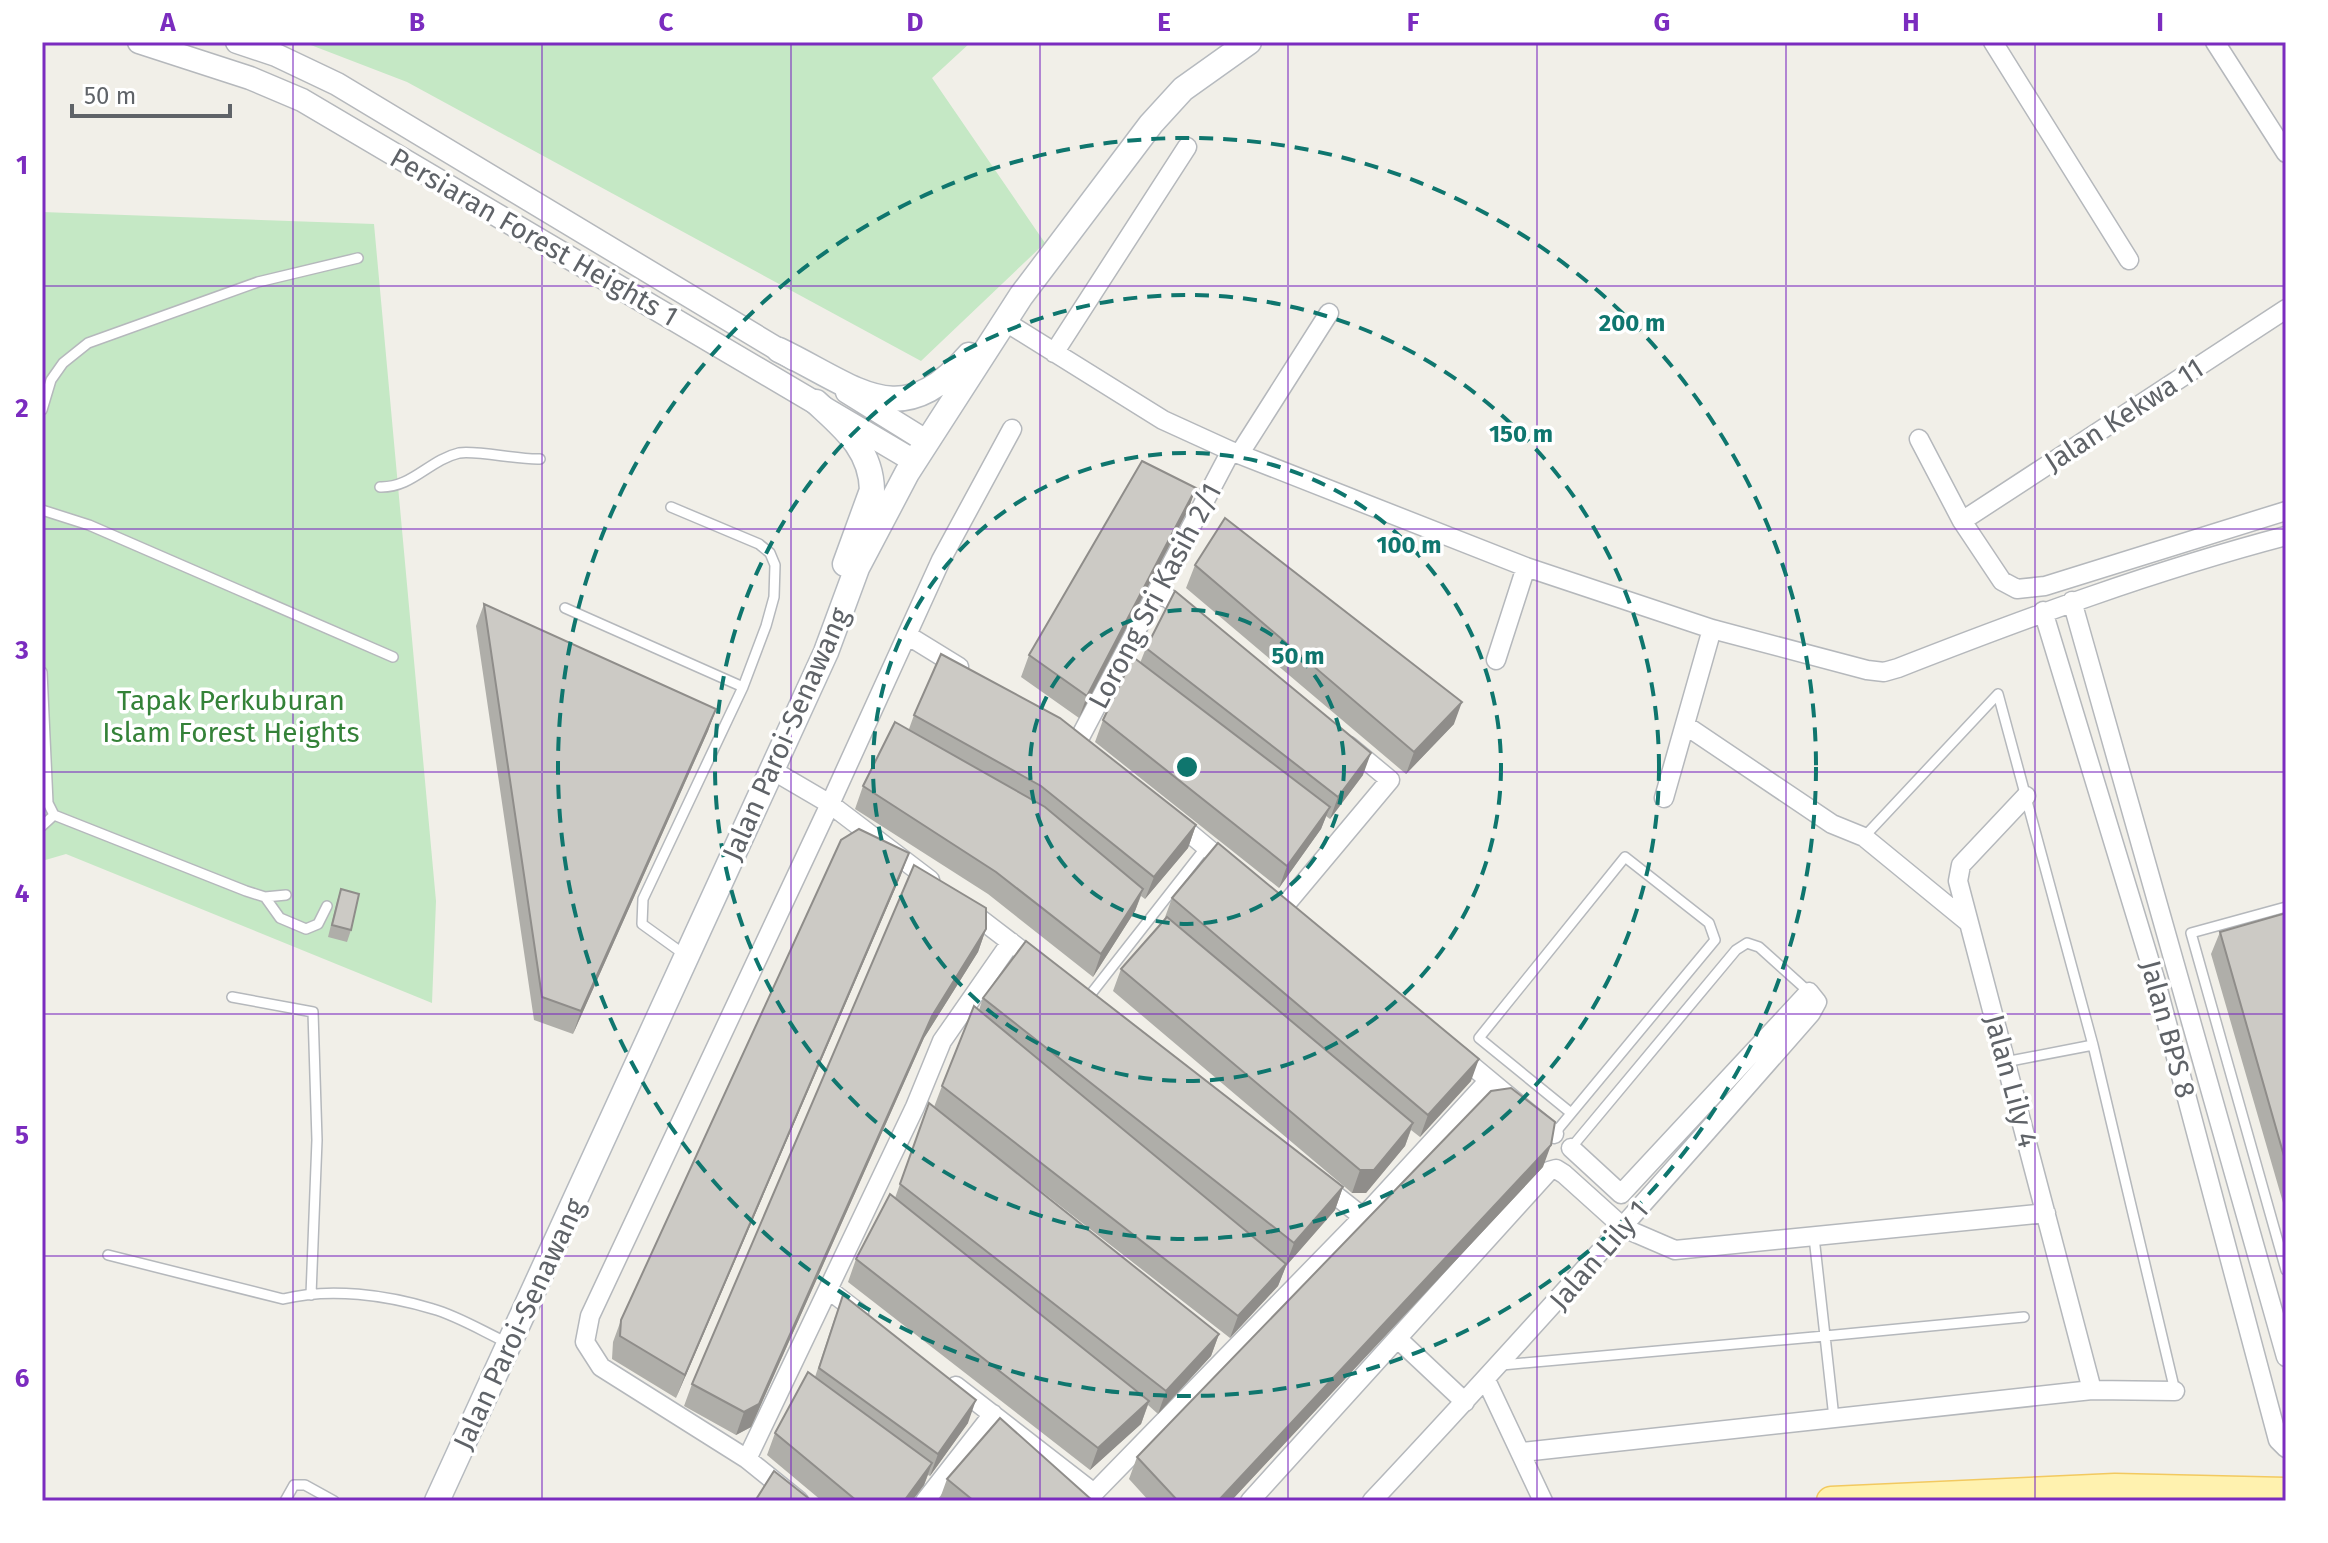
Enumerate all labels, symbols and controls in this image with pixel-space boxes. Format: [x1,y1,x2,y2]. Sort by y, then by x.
text: A [159,7,176,38]
text: B [409,7,425,38]
text: C [659,7,674,38]
text: D [907,7,924,38]
text: E [1157,7,1171,38]
text: F [1407,7,1420,38]
text: G [1654,7,1670,38]
text: H [1902,7,1920,38]
text: I [2156,7,2164,38]
scale bar [72,68,230,118]
text: 50 m [84,82,136,110]
street label: Persiaran Forest Heights 1 [384,141,684,333]
text: 1 [16,150,28,181]
text: 200 m [1599,309,1665,337]
street label: Jalan Kekwa 11 [2038,351,2210,479]
text: 2 [15,393,29,424]
text: 150 m [1489,420,1553,448]
street label: Lorong Sri Kasih 2/1 [1082,478,1228,714]
text: 100 m [1376,531,1442,559]
street label: Jalan Paroi-Senawang [715,602,857,865]
text: 3 [14,635,29,666]
text: 50 m [1272,642,1324,670]
park label: Tapak Perkuburan Islam Forest Heights [102,684,360,749]
centre of rings [1173,753,1201,781]
text: 4 [15,878,30,909]
street label: Jalan BPS 8 [2134,956,2202,1102]
street label: Jalan Lily 4 [1977,1011,2045,1151]
text: 5 [15,1120,29,1151]
street label: Jalan Paroi-Senawang [446,1193,592,1455]
street label: Jalan Lily 1 [1543,1194,1655,1316]
text: 6 [15,1363,30,1394]

